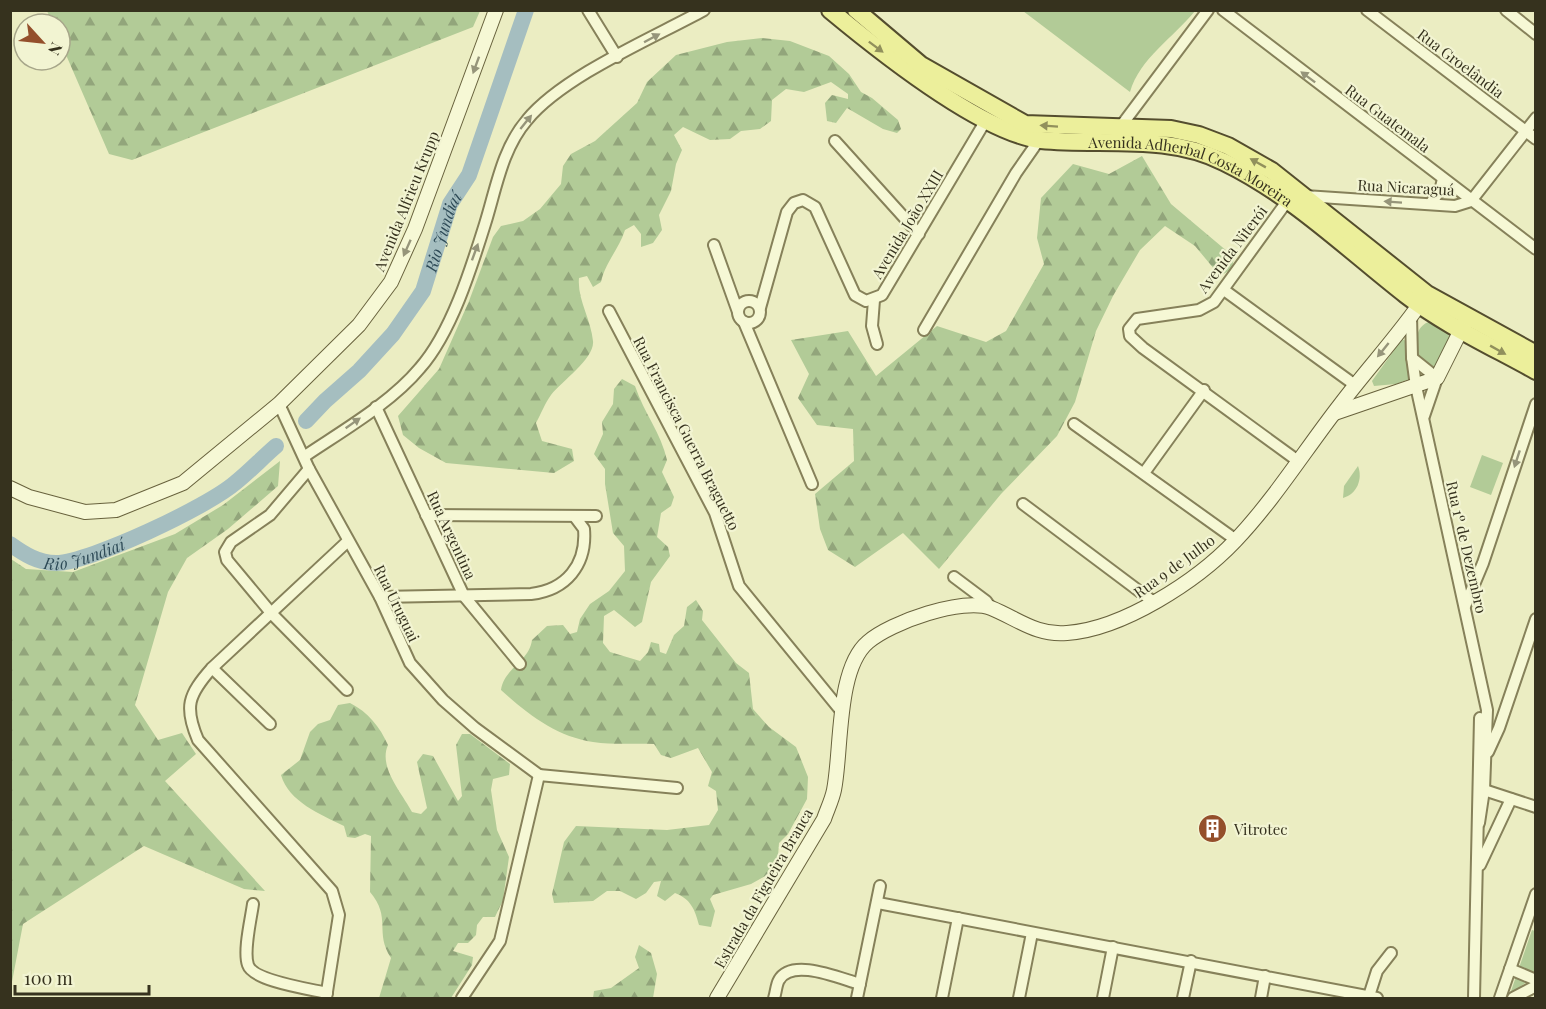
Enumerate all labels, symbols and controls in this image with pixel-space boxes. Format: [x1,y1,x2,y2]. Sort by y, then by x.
north arrow [12,12,72,72]
street label: Rua Groelândia [1414,24,1509,102]
one-way arrow [644,33,661,43]
text: N [44,39,68,59]
one-way arrow [867,41,883,53]
one-way arrow [471,57,481,75]
one-way arrow [1300,71,1315,83]
street label: Rua Guatemala [1341,79,1435,157]
one-way arrow [520,114,533,130]
one-way arrow [1040,121,1059,130]
street label: Avenida Alfrieu Krupp [368,128,443,275]
street label: Avenida Adherbal Costa Moreira [1087,132,1297,211]
one-way arrow [1249,158,1266,168]
street label: Avenida João XXIII [866,166,947,283]
street label: Rua Nicaraguá [1357,174,1456,200]
water label: Rio Jundiaí [419,186,467,275]
one-way arrow [1384,197,1403,206]
street label: Avenida Niterói [1192,201,1272,297]
one-way arrow [402,239,411,256]
one-way arrow [470,243,480,261]
street label: Rua Francisca Guerra Braguetto [629,333,745,533]
one-way arrow [1377,343,1390,358]
one-way arrow [1490,345,1507,355]
one-way arrow [344,417,360,429]
one-way arrow [1512,450,1521,468]
street label: Rua 1º de Dezembro [1442,479,1492,615]
street label: Rua Argentina [423,487,481,583]
street label: Rua 9 de Julho [1129,530,1219,602]
water label: Rio Jundiaí [42,532,129,574]
street label: Rua Uruguai [370,561,425,645]
street label: Estrada da Figueira Branca [709,804,817,971]
building icon: Vitrotec [1197,813,1229,845]
place label: Vitrotec [1233,819,1288,839]
scale bar [15,958,148,996]
text: 100 m [24,966,73,990]

